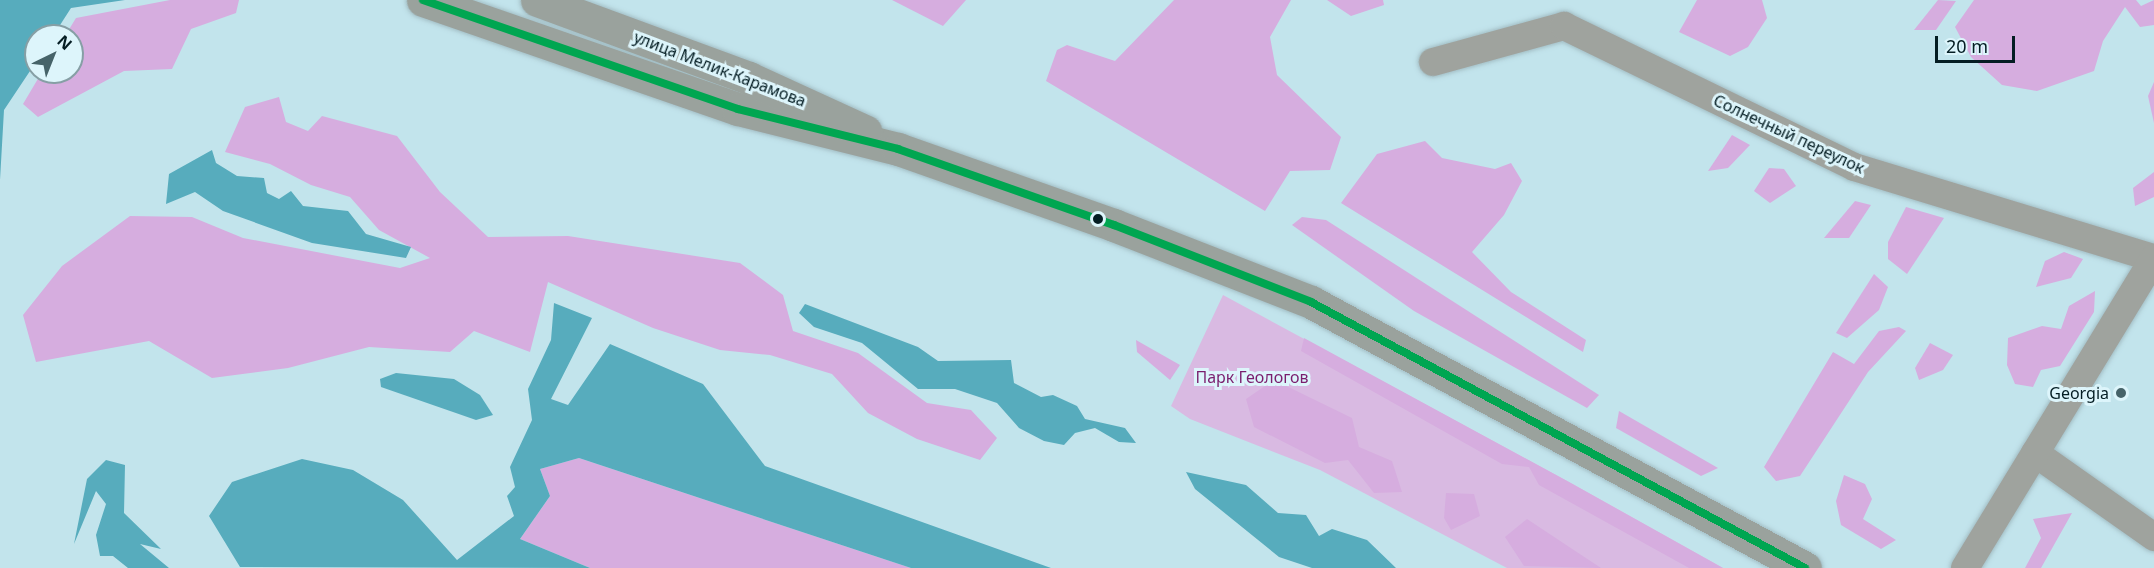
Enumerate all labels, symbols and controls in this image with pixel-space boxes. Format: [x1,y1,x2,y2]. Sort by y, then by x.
north arrow [24,24,84,84]
scale bar [1938,24,2018,62]
street label: улица Мелик-Карамова [631,27,809,111]
text: N [53,30,77,55]
text: 20 m [1946,34,1988,58]
street label: Солнечный переулок [1710,91,1868,177]
unlabelled marker [1092,213,1104,225]
park label: Парк Геологов [1195,367,1309,387]
place label: Georgia [2049,383,2109,403]
marker: Georgia [2114,386,2128,400]

